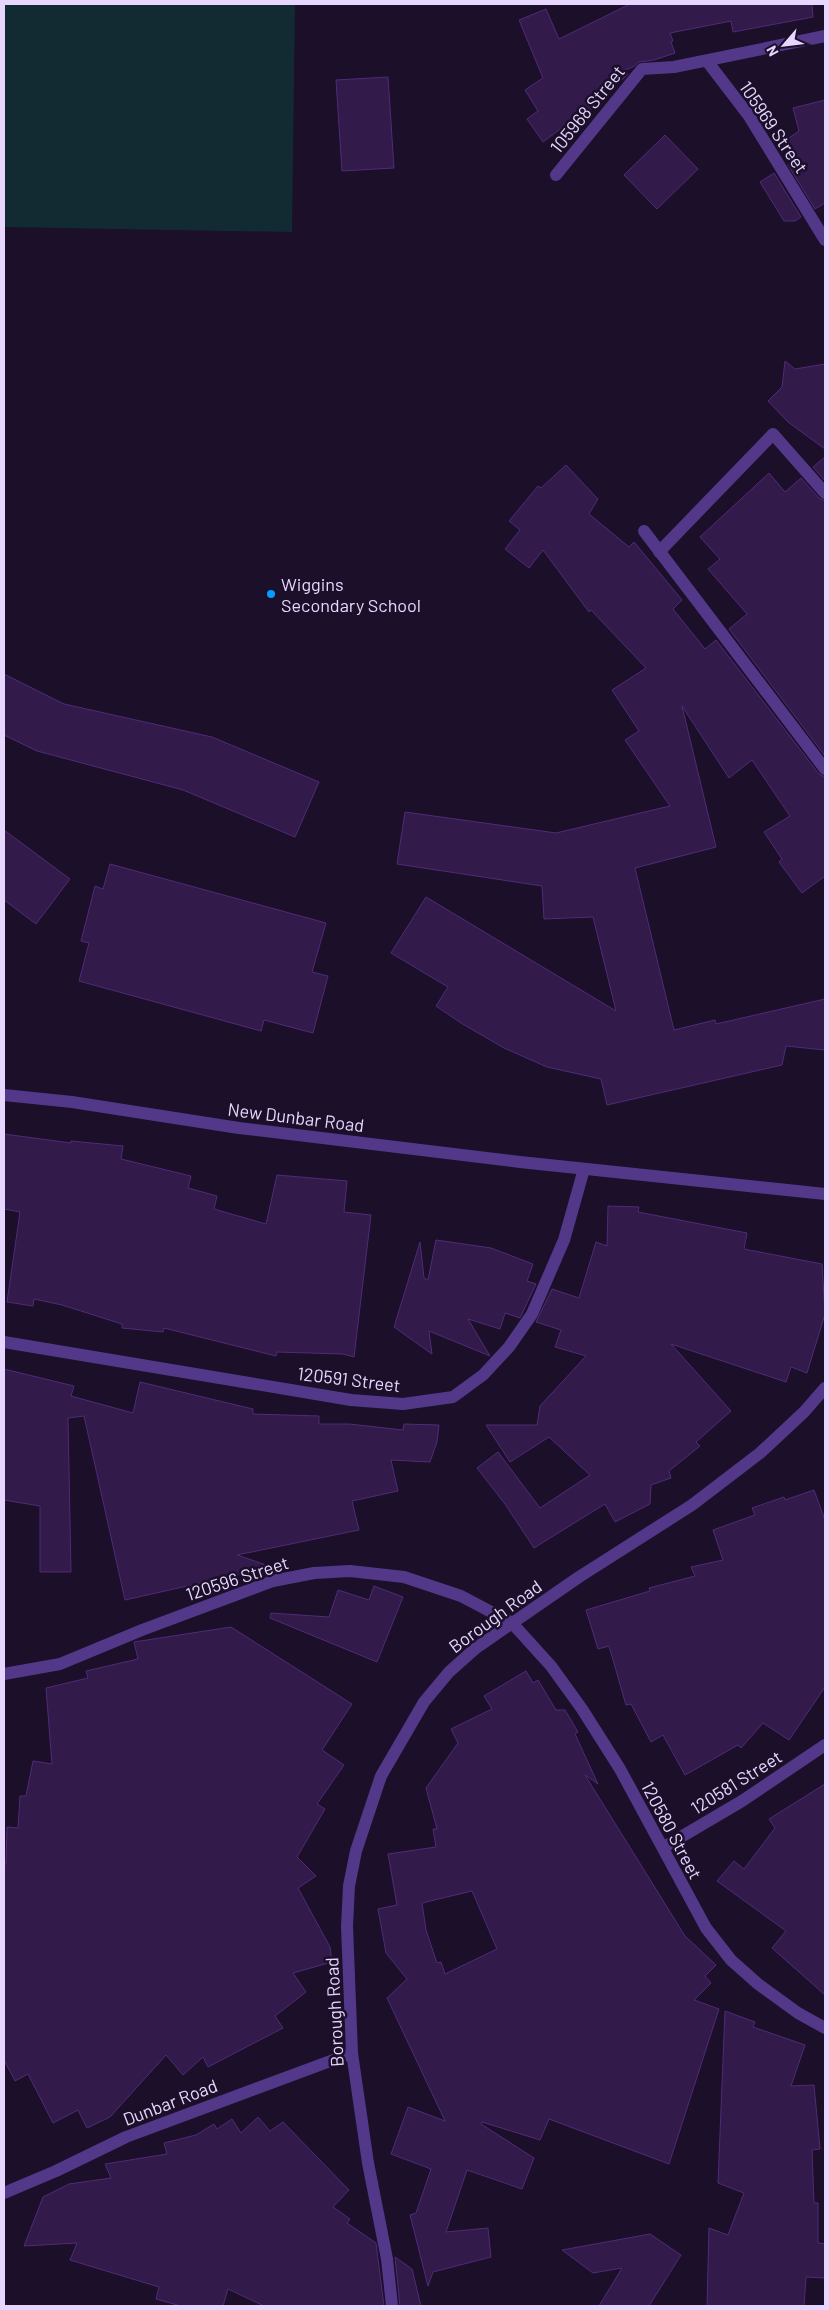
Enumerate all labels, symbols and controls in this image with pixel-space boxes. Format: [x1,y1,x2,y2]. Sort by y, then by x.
north arrow [759,20,809,70]
text: N [762,43,782,59]
street label: 105968 Street [545,61,629,157]
street label: 105969 Street [735,77,813,177]
place label: Wiggins Secondary School [281,573,421,616]
marker: Wiggins Secondary School [265,588,277,600]
street label: New Dunbar Road [227,1098,365,1136]
street label: 120591 Street [296,1362,402,1396]
street label: 120596 Street [183,1551,291,1605]
street label: Borough Road [444,1575,546,1657]
street label: 120581 Street [686,1745,786,1819]
street label: 120580 Street [637,1777,707,1883]
street label: Borough Road [320,1957,348,2067]
street label: Dunbar Road [120,2074,220,2130]

